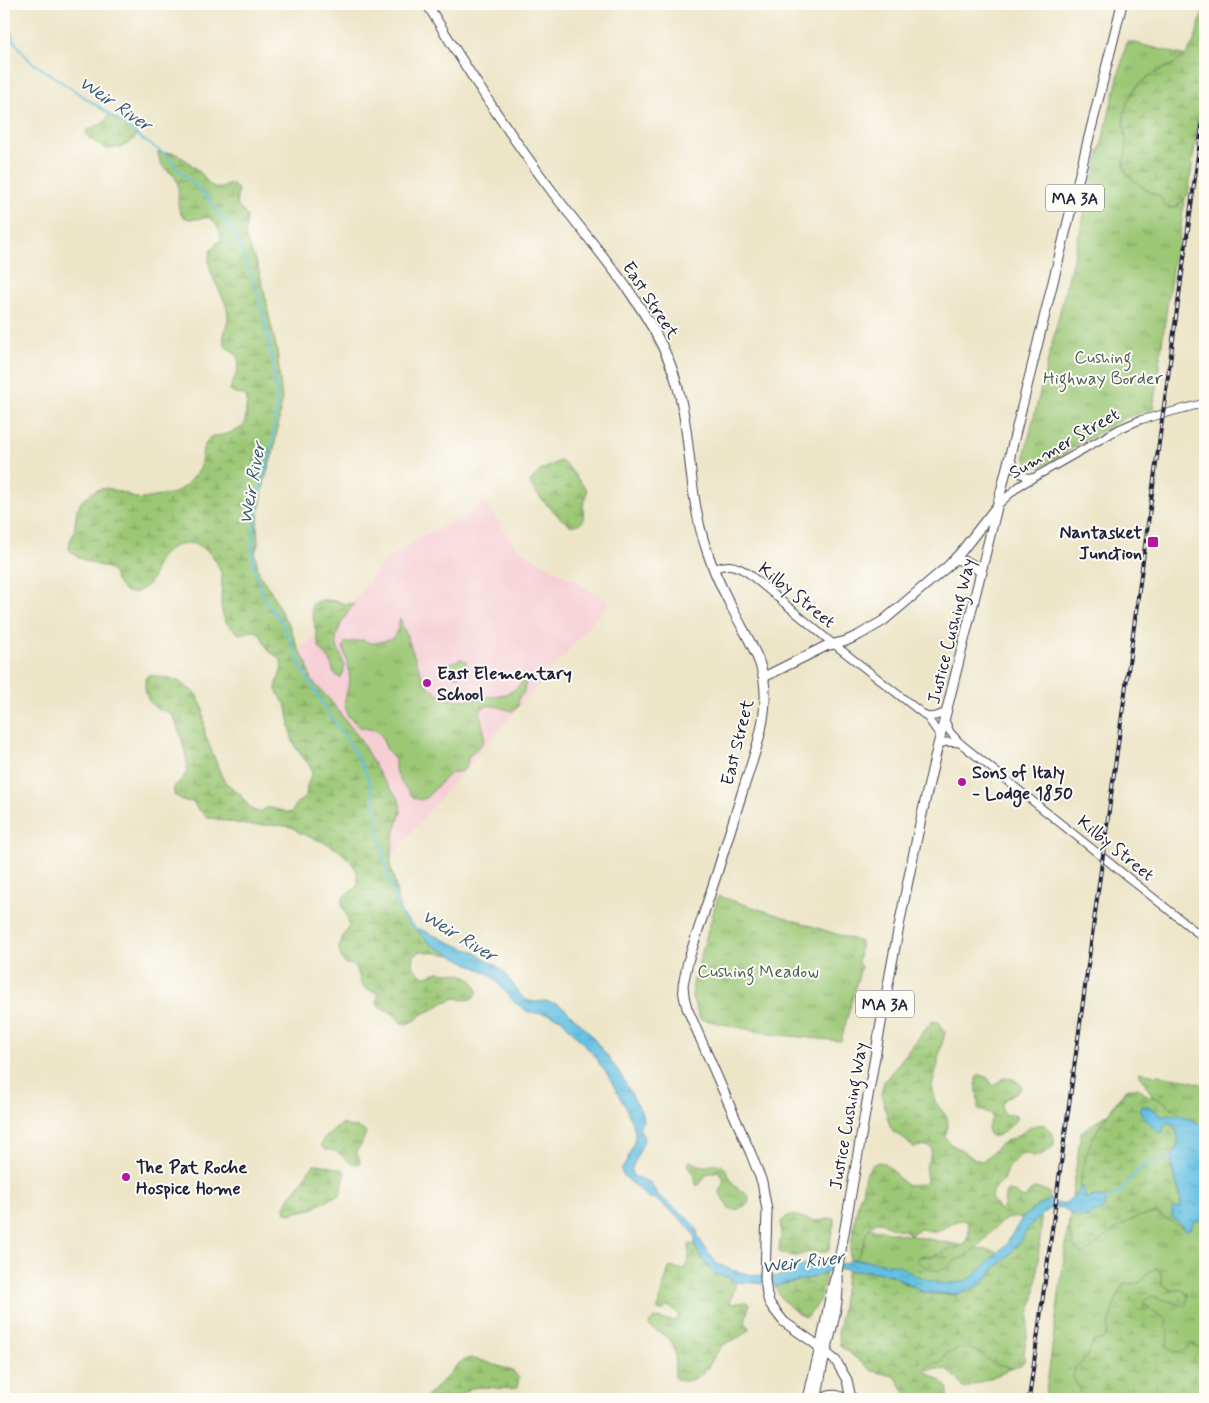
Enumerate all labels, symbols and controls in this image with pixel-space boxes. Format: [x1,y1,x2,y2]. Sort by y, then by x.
water label: Weir River [74,71,158,139]
road number: MA 3A [1046,184,1104,212]
street label: East Street [616,257,684,344]
park label: Cushing Highway Border [1043,346,1164,393]
street label: Summer Street [1005,402,1124,485]
water label: Weir River [233,438,272,526]
place label: Nantasket Junction [1060,521,1142,566]
marker: Nantasket Junction [1146,535,1160,549]
street label: Justice Cushing Way [922,556,984,707]
street label: Kilby Street [753,557,840,634]
place label: East Elementary School [437,662,572,707]
marker: East Elementary School [421,677,433,689]
street label: East Street [716,696,760,788]
place label: Sons of Italy - Lodge 1850 [972,761,1073,808]
marker: Sons of Italy - Lodge 1850 [956,776,968,788]
street label: Kilby Street [1072,810,1159,887]
water label: Weir River [417,904,503,969]
park label: Cushing Meadow [697,960,819,986]
road number: MA 3A [856,991,914,1018]
street label: Justice Cushing Way [824,1041,876,1192]
place label: The Pat Roche Hospice Home [136,1156,247,1201]
marker: The Pat Roche Hospice Home [120,1171,132,1183]
water label: Weir River [760,1245,848,1280]

